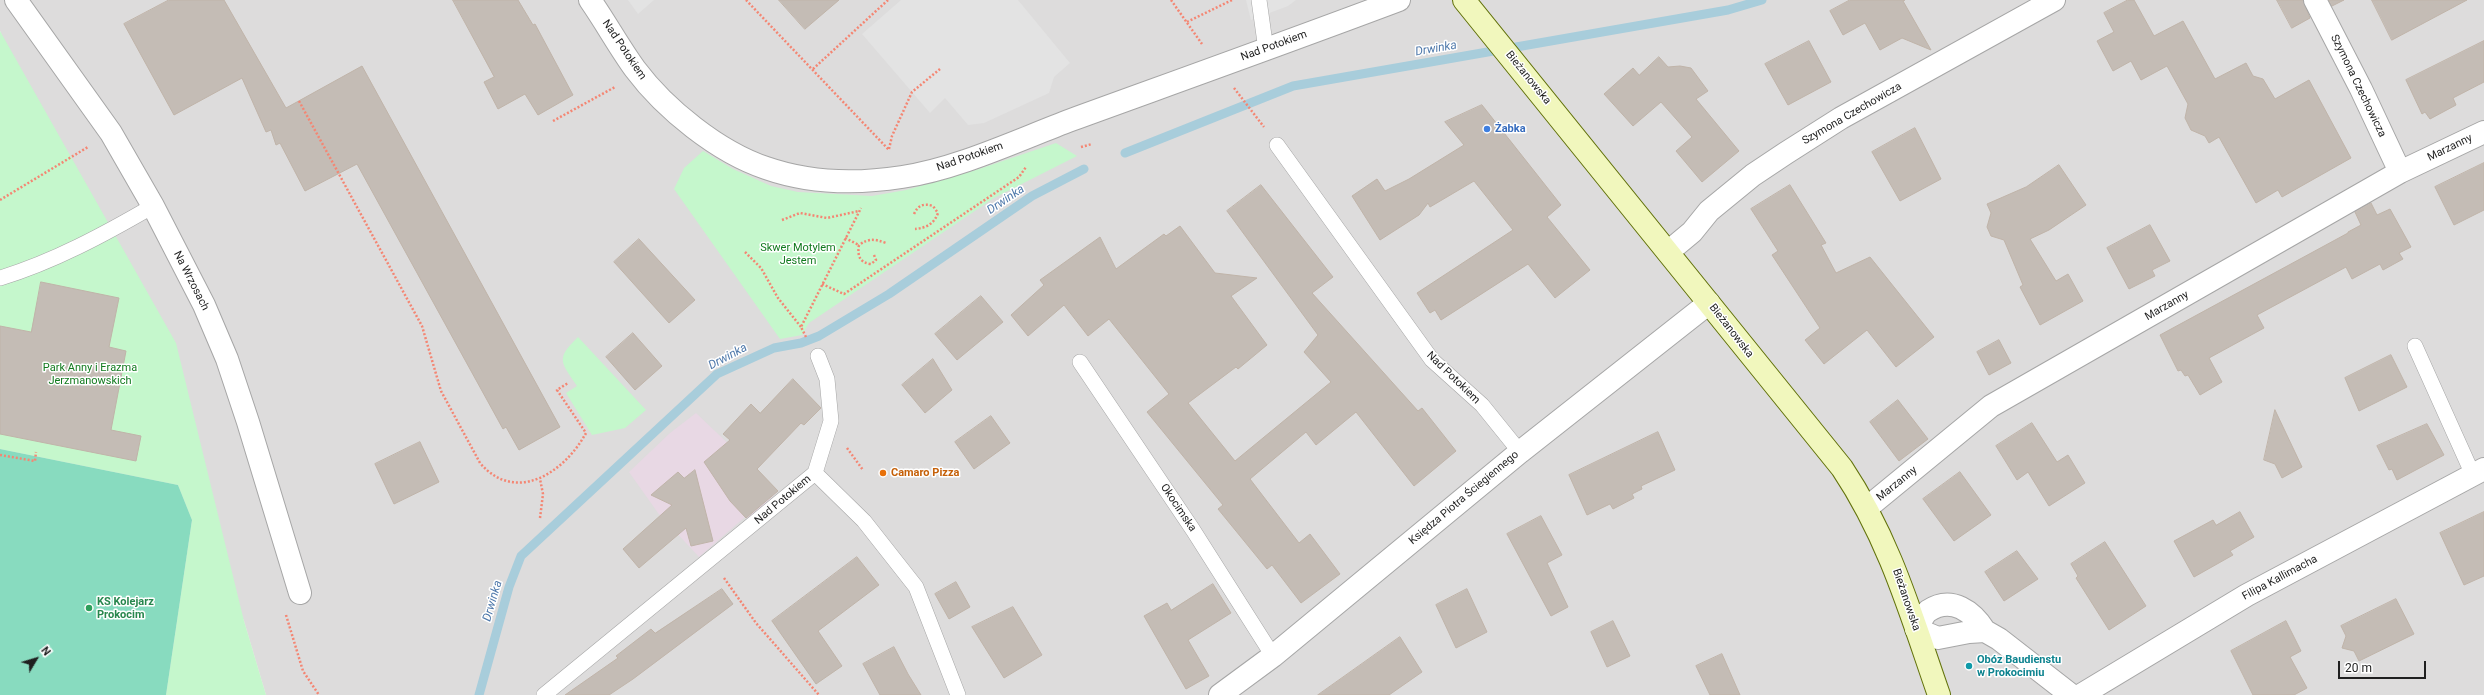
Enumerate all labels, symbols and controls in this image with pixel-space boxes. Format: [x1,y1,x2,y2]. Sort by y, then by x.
street label: Nad Potokiem [599,18,649,82]
street label: Nad Potokiem [1239,28,1309,64]
street label: Szymona Czechowicza [2327,33,2389,139]
water label: Drwinka [1414,38,1458,60]
street label: Bieżanowska [1503,49,1553,107]
street label: Szymona Czechowicza [1800,80,1904,148]
place label: Żabka [1495,122,1526,136]
marker: Żabka [1482,124,1492,134]
street label: Marzanny [2425,132,2475,164]
street label: Nad Potokiem [935,139,1005,175]
water label: Drwinka [985,182,1027,218]
park label: Skwer Motylem Jestem [760,241,836,267]
street label: Na Wrzosach [170,249,212,313]
street label: Marzanny [2143,288,2191,324]
street label: Bieżanowska [1706,301,1756,361]
water label: Drwinka [706,341,750,373]
street label: Nad Potokiem [1423,349,1483,407]
park label: Park Anny i Erazma Jerzmanowskich [43,361,137,387]
street label: Księdza Piotra Ściegiennego [1406,448,1522,548]
street label: Marzanny [1874,464,1920,504]
place label: Camaro Pizza [891,466,959,480]
marker: Camaro Pizza [878,468,888,478]
street label: Nad Potokiem [752,473,814,527]
street label: Okocimska [1157,482,1199,534]
street label: Filipa Kallimacha [2240,553,2320,603]
street label: Bieżanowska [1889,567,1923,633]
water label: Drwinka [480,579,506,623]
place label: KS Kolejarz Prokocim [97,595,154,621]
marker: KS Kolejarz Prokocim [84,603,94,613]
north arrow [16,639,56,679]
text: N [38,644,53,658]
place label: Obóz Baudienstu w Prokocimiu [1977,653,2061,679]
scale bar [2340,653,2428,679]
marker: Obóz Baudienstu w Prokocimiu [1964,661,1974,671]
text: 20 m [2345,661,2372,675]

